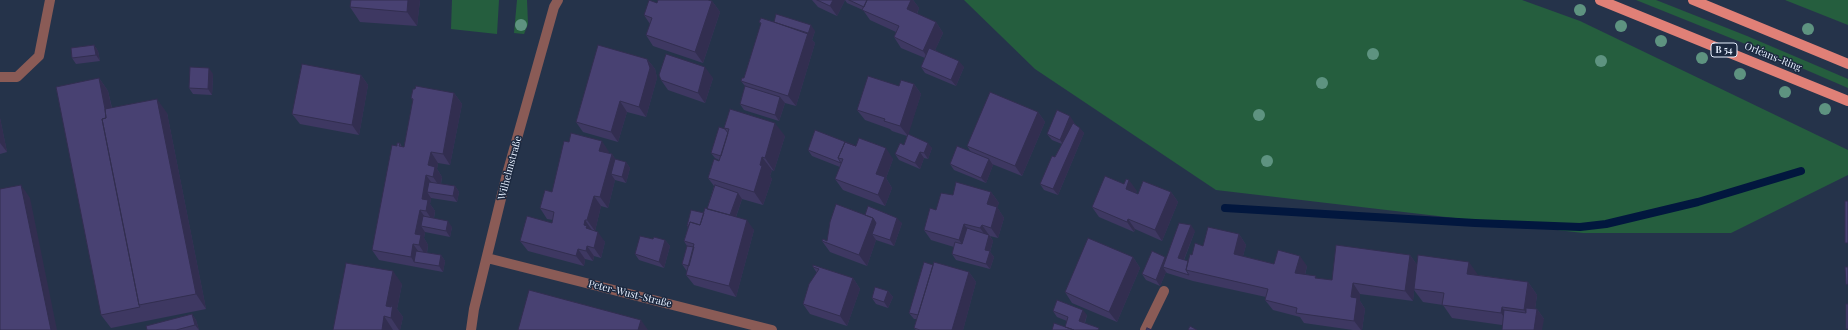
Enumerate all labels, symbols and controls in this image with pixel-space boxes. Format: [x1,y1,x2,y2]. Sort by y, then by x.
street label: Orléans-Ring [1743,40,1803,74]
road number: B 54 [1711,43,1737,57]
street label: Wilhelmstraße [496,135,524,201]
street label: Peter-Wust-Straße [587,278,673,310]

